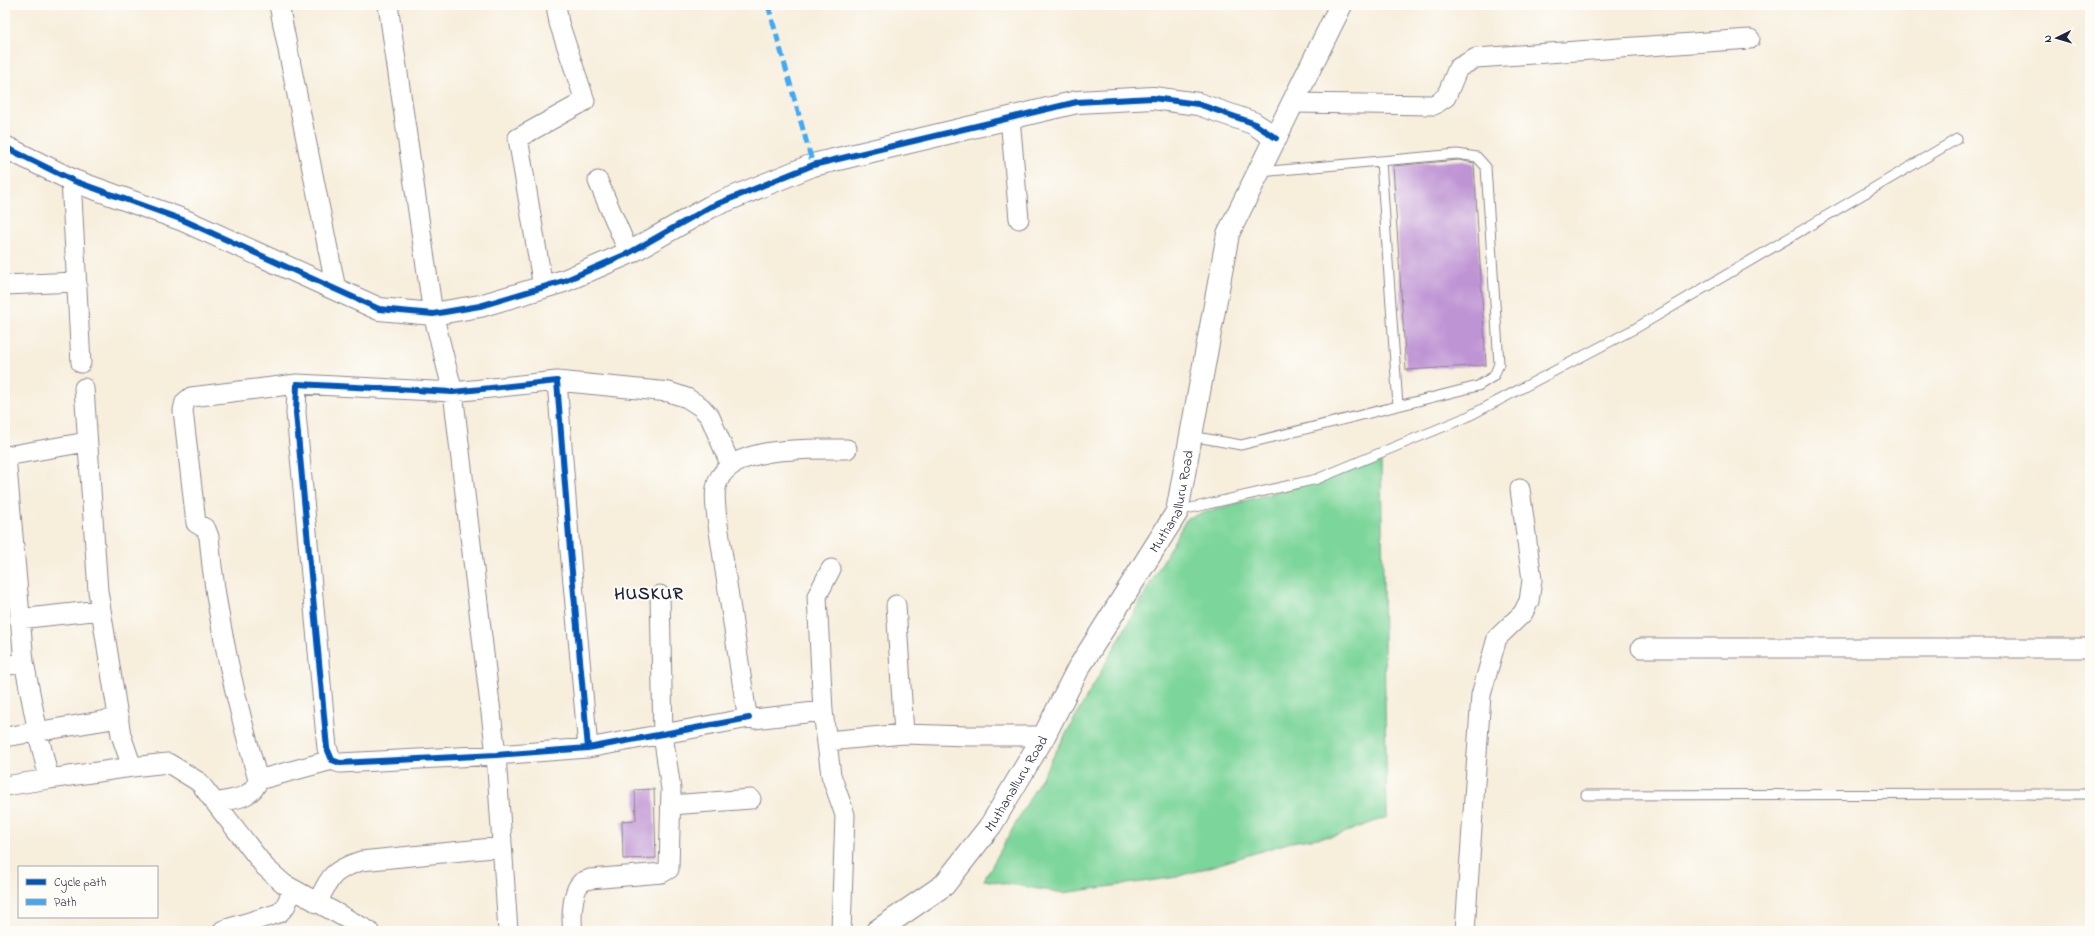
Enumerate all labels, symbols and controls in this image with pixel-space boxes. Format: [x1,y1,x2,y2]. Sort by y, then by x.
north arrow [2037,18,2077,58]
text: N [2040,34,2056,43]
street label: Muthanalluru Road [1145,449,1200,558]
district label: HUSKUR [614,582,684,608]
street label: Muthanalluru Road [980,732,1054,837]
legend [18,866,158,918]
text: Cycle path [54,874,106,893]
text: Path [54,894,77,912]

